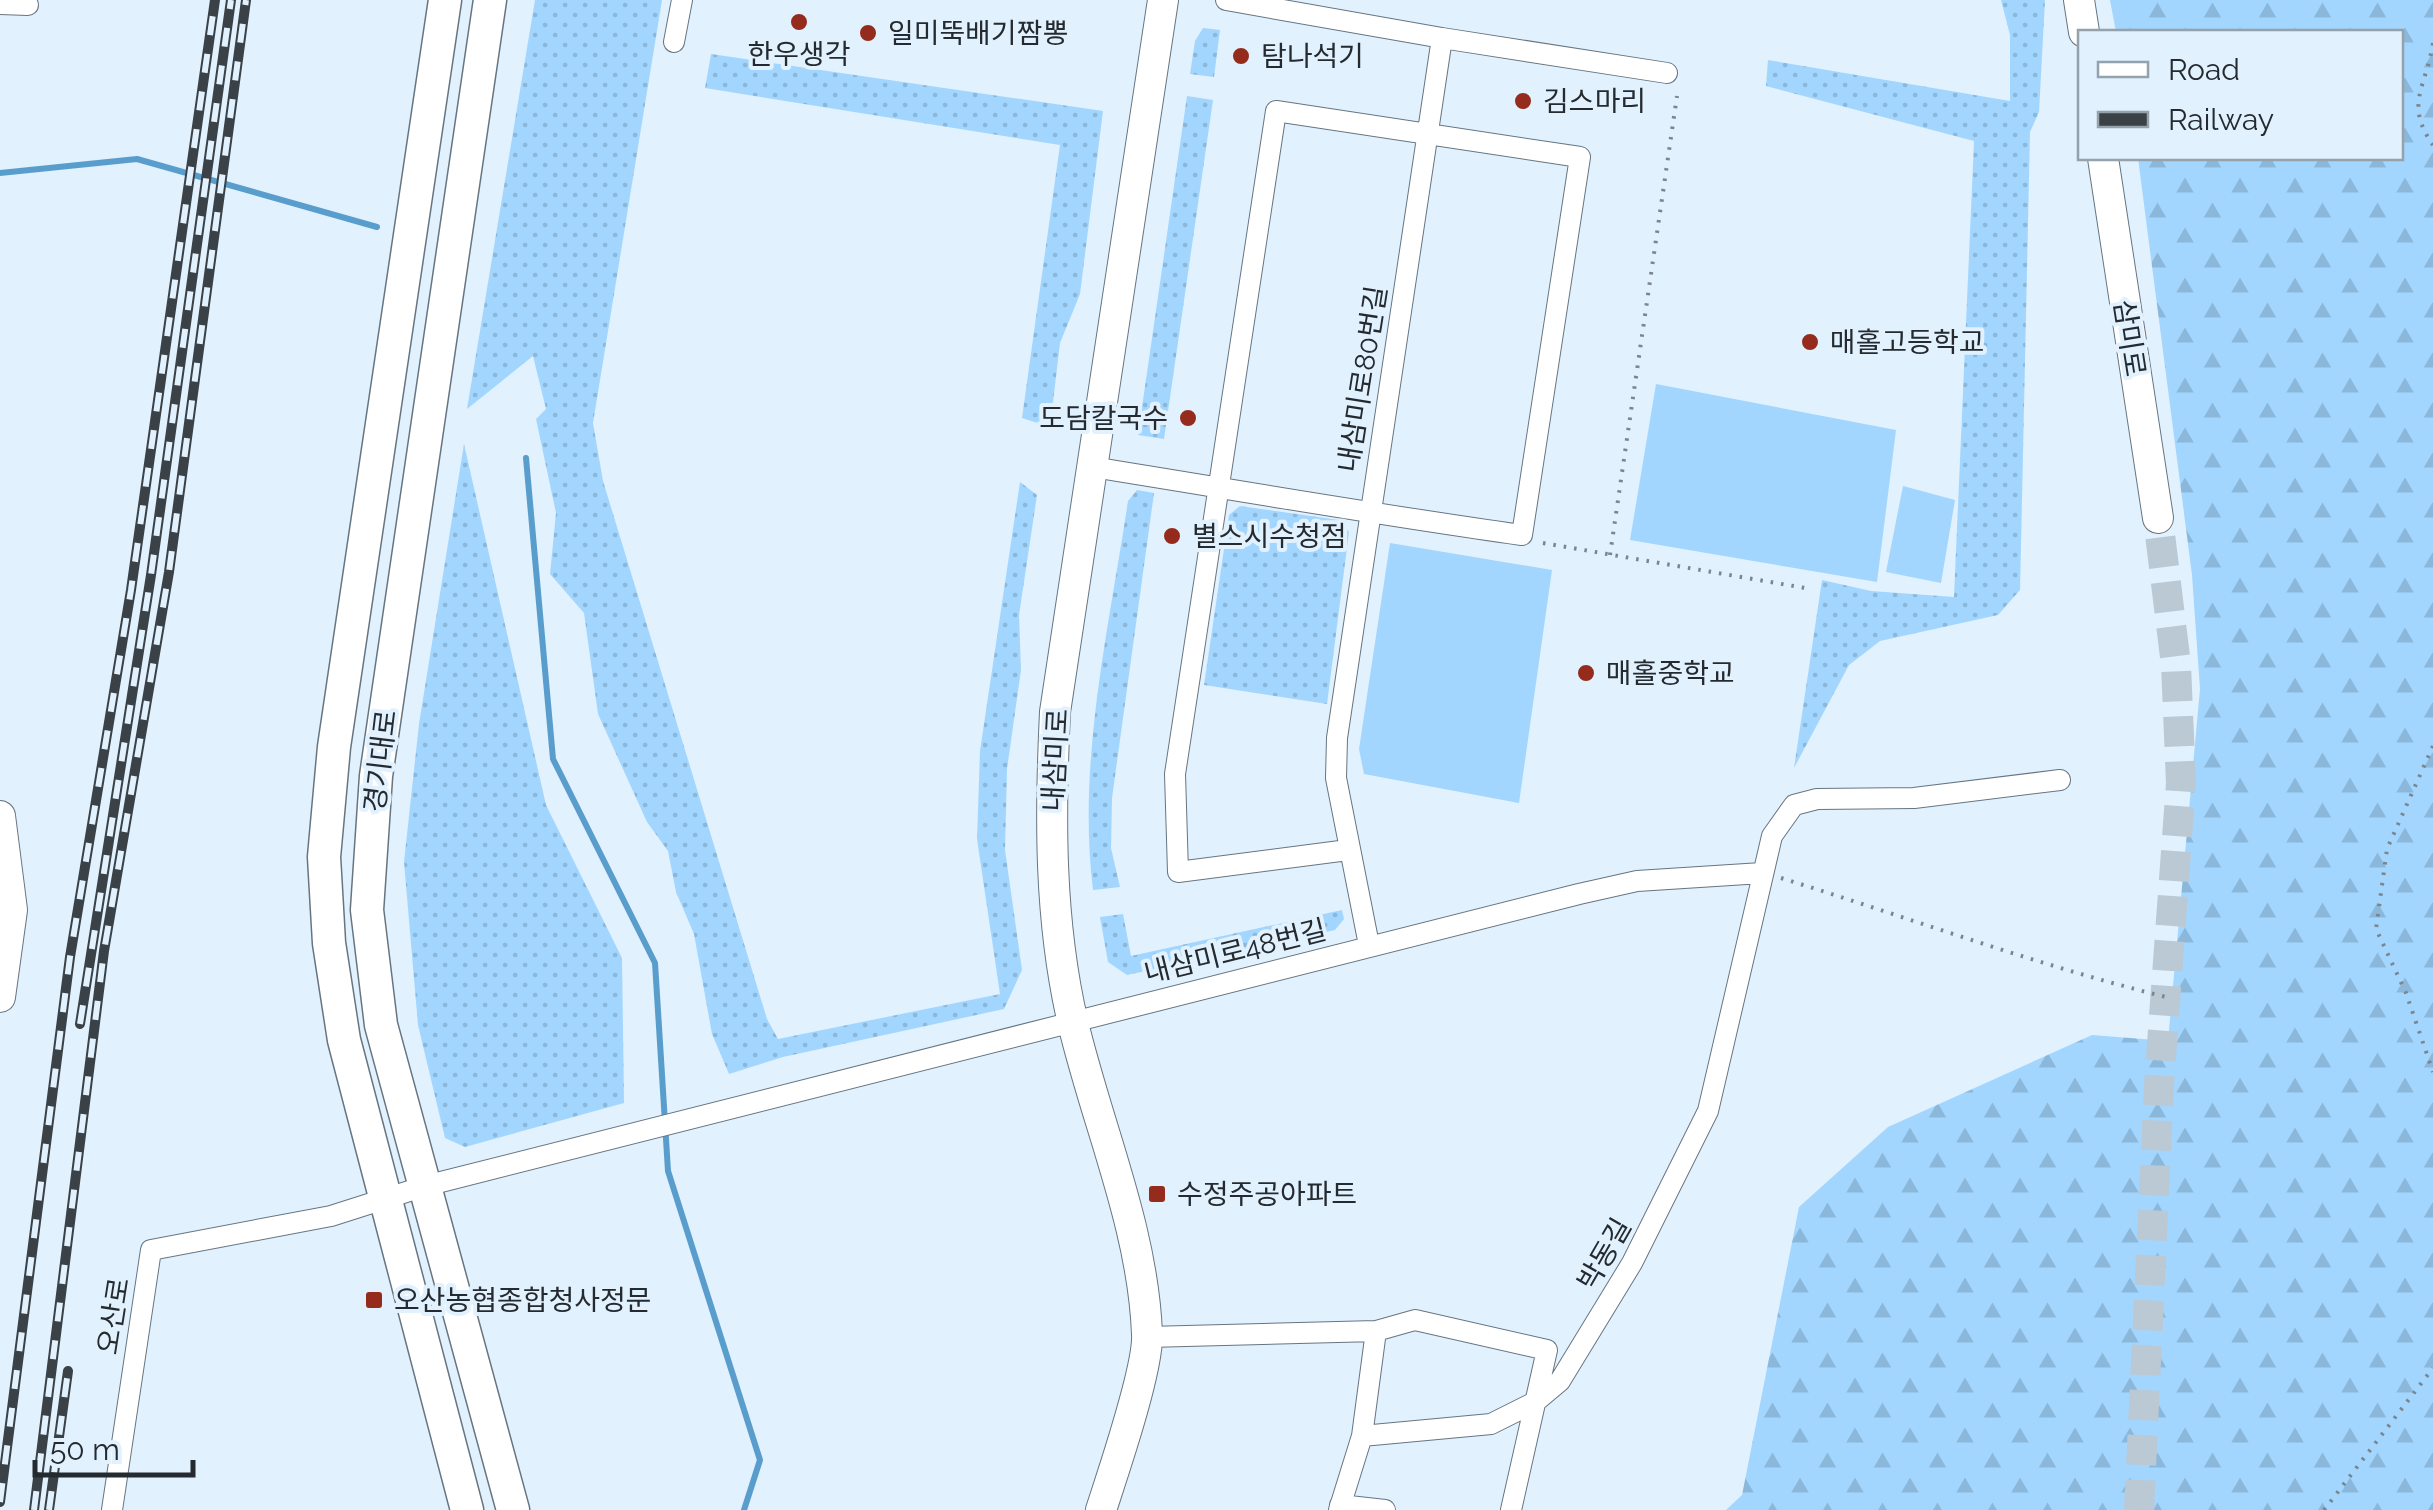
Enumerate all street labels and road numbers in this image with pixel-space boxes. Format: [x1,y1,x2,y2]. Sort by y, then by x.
street label: 내삼미로80번길 [1331,284,1394,475]
street label: 삼미로 [2107,297,2152,379]
street label: 경기대로 [358,708,403,814]
street label: 내삼미로 [1036,708,1075,812]
street label: 내삼미로48번길 [1141,913,1330,990]
street label: 박동길 [1571,1213,1638,1296]
street label: 오산로 [91,1275,136,1357]

